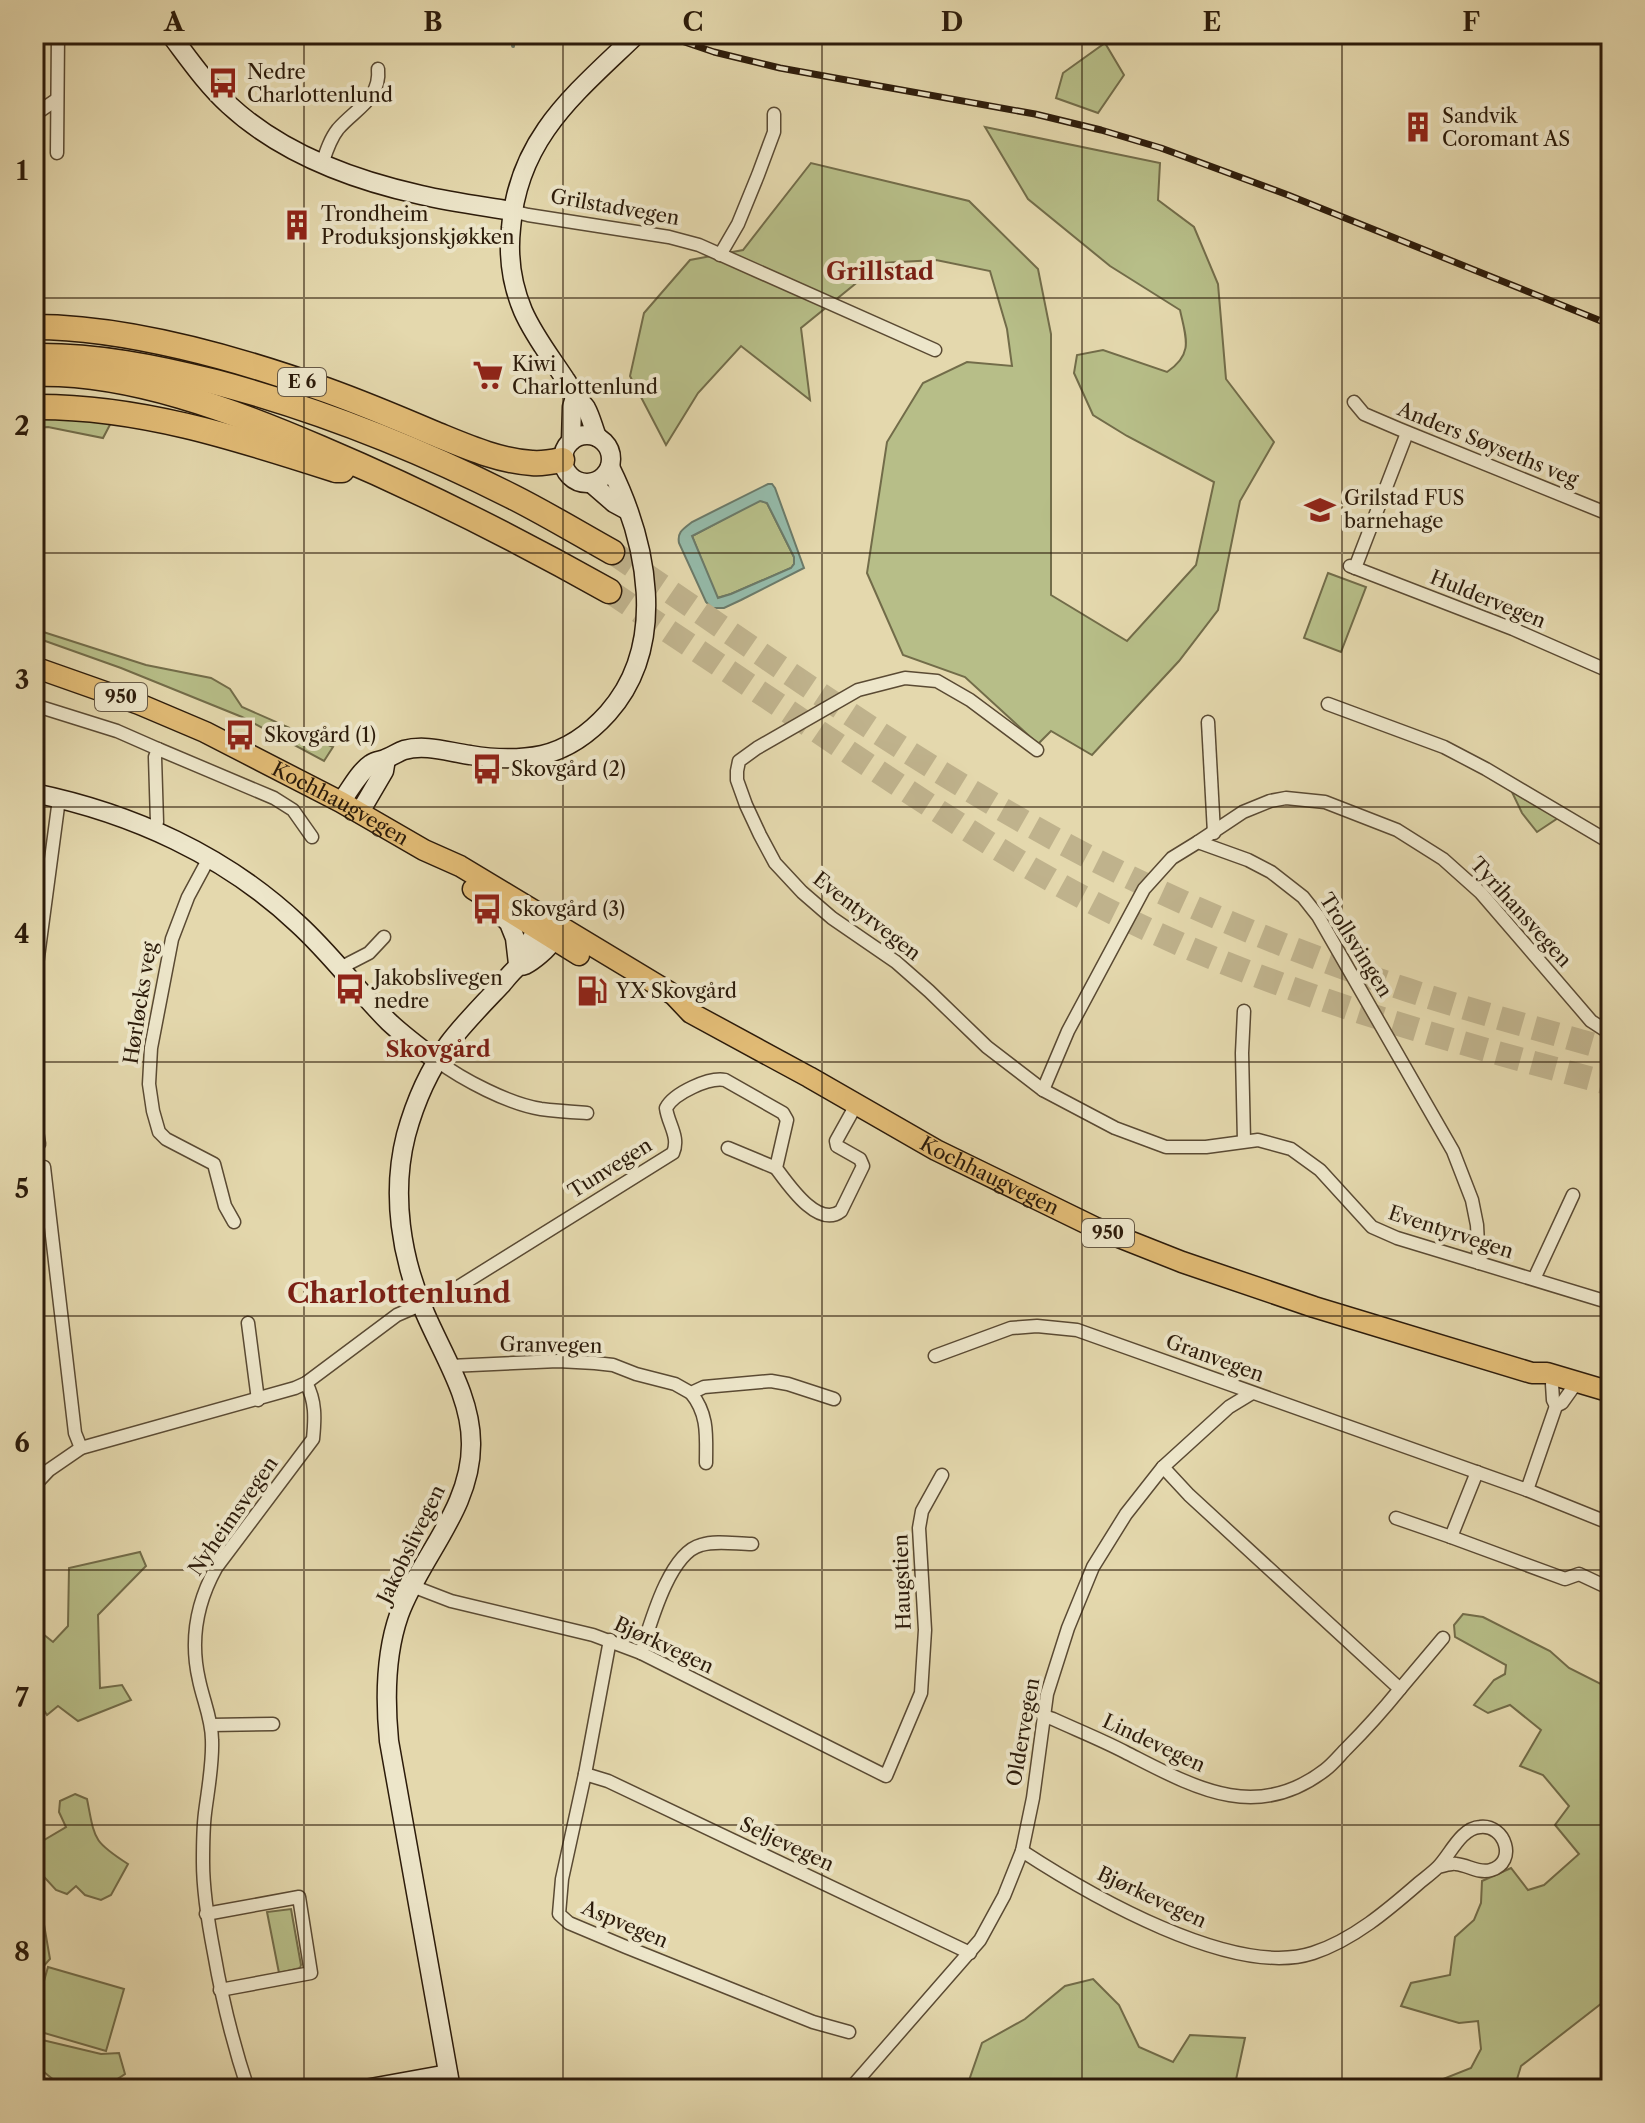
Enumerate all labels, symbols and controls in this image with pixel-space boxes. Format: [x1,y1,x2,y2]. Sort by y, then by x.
text: A [163,6,185,38]
text: B [423,6,443,38]
text: C [683,6,703,38]
text: D [941,6,963,38]
text: E [1203,6,1221,38]
text: F [1462,6,1480,38]
place label: Nedre Charlottenlund [247,60,393,107]
bus stop icon: Nedre Charlottenlund [206,66,240,100]
place label: Sandvik Coromant AS [1442,104,1570,151]
building icon: Sandvik Coromant AS [1401,110,1435,144]
text: 1 [16,155,28,187]
street label: Grilstadvegen [549,184,682,230]
place label: Trondheim Produksjonskjøkken [321,202,515,249]
building icon: Trondheim Produksjonskjøkken [280,208,314,242]
district label: Grillstad [826,257,934,286]
place label: Kiwi Charlottenlund [512,352,658,399]
supermarket icon: Kiwi Charlottenlund [471,358,505,392]
road number: E 6 [278,368,326,396]
street label: Anders Søyseths veg [1393,396,1582,491]
text: 2 [14,410,30,442]
place label: Grilstad FUS barnehage [1344,486,1465,533]
school or university icon: Grilstad FUS barnehage [1303,493,1337,527]
street label: Huldervegen [1427,565,1550,633]
text: 3 [15,664,29,696]
road number: 950 [95,683,147,711]
bus stop icon: Skovgård (1) [223,718,257,752]
place label: Skovgård (1) [264,723,376,747]
bus stop icon: Skovgård (2) [470,752,504,786]
street label: Kochhaugvegen [268,757,413,851]
place label: Skovgård (2) [511,757,626,781]
street label: Tyrihansvegen [1465,852,1577,972]
street label: Eventyrvegen [808,867,926,966]
street label: Trollsvingen [1314,889,1398,1002]
bus stop icon: Skovgård (3) [470,892,504,926]
place label: Skovgård (3) [511,897,625,921]
text: 4 [14,918,30,950]
street label: Hørløcks veg [118,940,162,1066]
place label: Jakobslivegen nedre [371,966,503,1013]
bus stop icon: Jakobslivegen nedre [333,972,367,1006]
fuel station icon: YX Skovgård [575,974,609,1008]
place label: YX Skovgård [615,979,737,1003]
district label: Skovgård [385,1036,491,1063]
street label: Kochhaugvegen [916,1131,1063,1220]
street label: Tunvegen [564,1133,657,1203]
text: 5 [15,1173,29,1205]
street label: Eventyrvegen [1385,1201,1517,1264]
road number: 950 [1082,1219,1134,1247]
district label: Charlottenlund [287,1276,511,1310]
street label: Granvegen [1163,1329,1268,1387]
street label: Granvegen [499,1332,603,1358]
text: 6 [14,1427,30,1459]
street label: Nyheimsvegen [183,1452,283,1580]
street label: Jakobslivegen [371,1480,450,1610]
street label: Haugstien [888,1533,916,1630]
street label: Bjørkvegen [610,1611,718,1679]
street label: Oldervegen [1002,1675,1044,1788]
text: 7 [15,1682,29,1714]
street label: Lindevegen [1099,1709,1210,1777]
street label: Seljevegen [736,1812,838,1876]
street label: Bjørkevegen [1094,1861,1211,1933]
street label: Aspvegen [577,1895,672,1953]
text: 8 [14,1936,30,1968]

